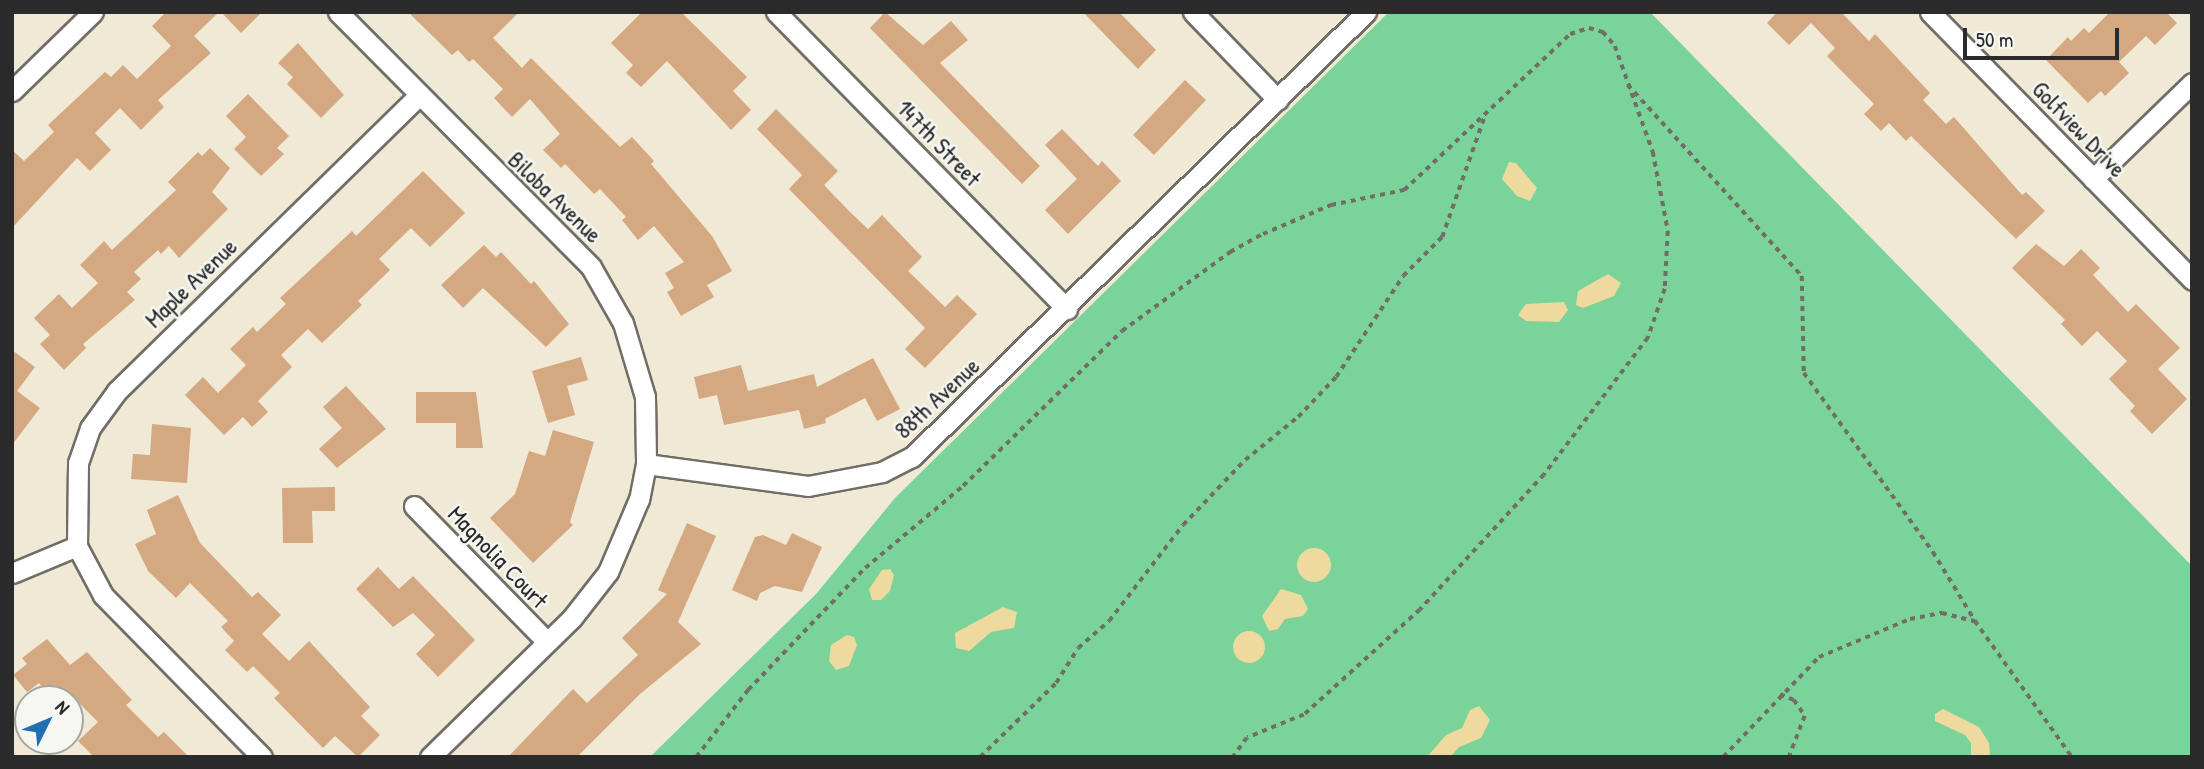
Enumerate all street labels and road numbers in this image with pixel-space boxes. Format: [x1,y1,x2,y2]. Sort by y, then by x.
street label: Golfview Drive [2026,75,2132,183]
street label: 147th Street [891,94,987,192]
street label: Biloba Avenue [502,145,608,249]
street label: Maple Avenue [139,232,243,334]
street label: 88th Avenue [889,351,985,445]
street label: Magnolia Court [442,500,554,614]

